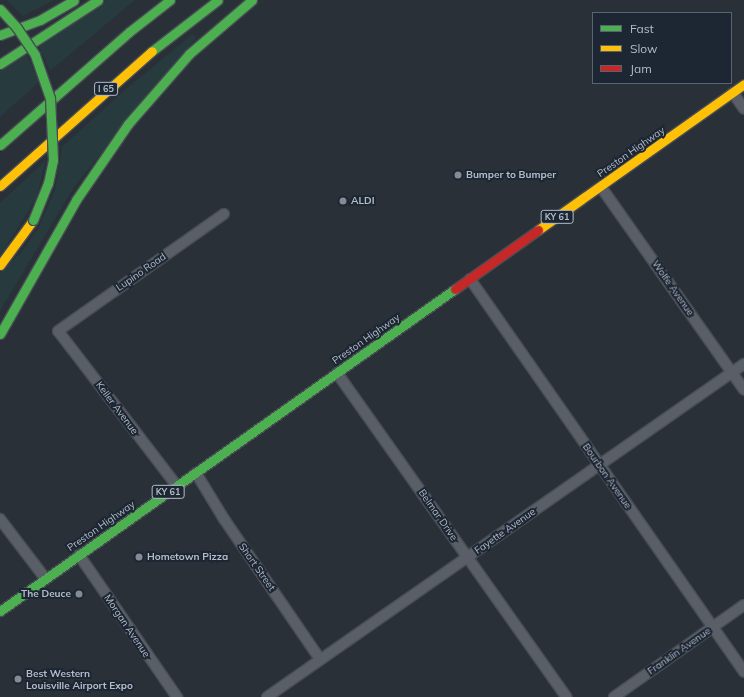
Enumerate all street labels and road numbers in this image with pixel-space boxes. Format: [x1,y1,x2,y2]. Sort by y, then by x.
road number: I 65 [94,82,118,96]
street label: Preston Highway [595,124,667,180]
road number: KY 61 [540,210,574,224]
street label: Lupino Road [114,250,168,294]
street label: Wolfe Avenue [650,258,696,318]
street label: Preston Highway [330,311,402,367]
street label: Keller Avenue [93,379,141,437]
street label: Bourbon Avenue [580,441,634,511]
road number: KY 61 [151,485,185,499]
street label: Belmar Drive [416,487,460,543]
street label: Preston Highway [65,498,137,554]
street label: Fayette Avenue [472,506,538,556]
street label: Short Street [236,541,278,593]
street label: Morgan Avenue [102,592,152,660]
street label: Franklin Avenue [645,625,713,677]

